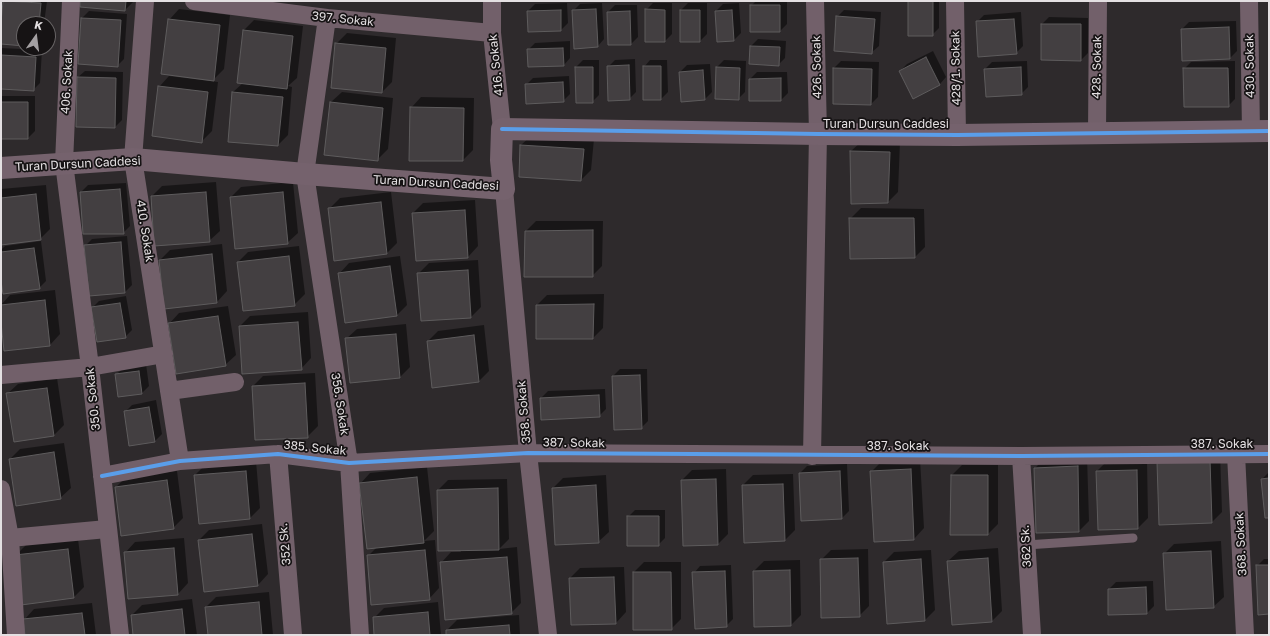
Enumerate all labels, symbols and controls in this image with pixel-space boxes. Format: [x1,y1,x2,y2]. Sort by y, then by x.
street label: 397. Sokak [311,9,375,29]
north arrow [16,16,56,56]
text: K [33,18,44,32]
street label: 428/1. Sokak [948,30,964,106]
street label: 416. Sokak [486,33,506,97]
street label: 430. Sokak [1242,34,1258,98]
street label: 426. Sokak [809,35,825,99]
street label: 428. Sokak [1089,35,1105,99]
street label: 406. Sokak [58,50,76,114]
street label: Turan Dursun Caddesi [823,117,949,131]
street label: Turan Dursun Caddesi [15,154,141,174]
street label: Turan Dursun Caddesi [373,173,499,193]
street label: 410. Sokak [133,199,157,263]
street label: 350. Sokak [83,367,103,431]
street label: 356. Sokak [328,372,352,436]
street label: 358. Sokak [514,380,534,444]
street label: 387. Sokak [543,435,605,451]
street label: 387. Sokak [1191,437,1253,451]
street label: 385. Sokak [283,438,347,458]
street label: 387. Sokak [867,439,929,453]
street label: 368. Sokak [1232,512,1250,576]
street label: 352 Sk. [276,522,294,566]
street label: 362 Sk. [1018,524,1034,568]

